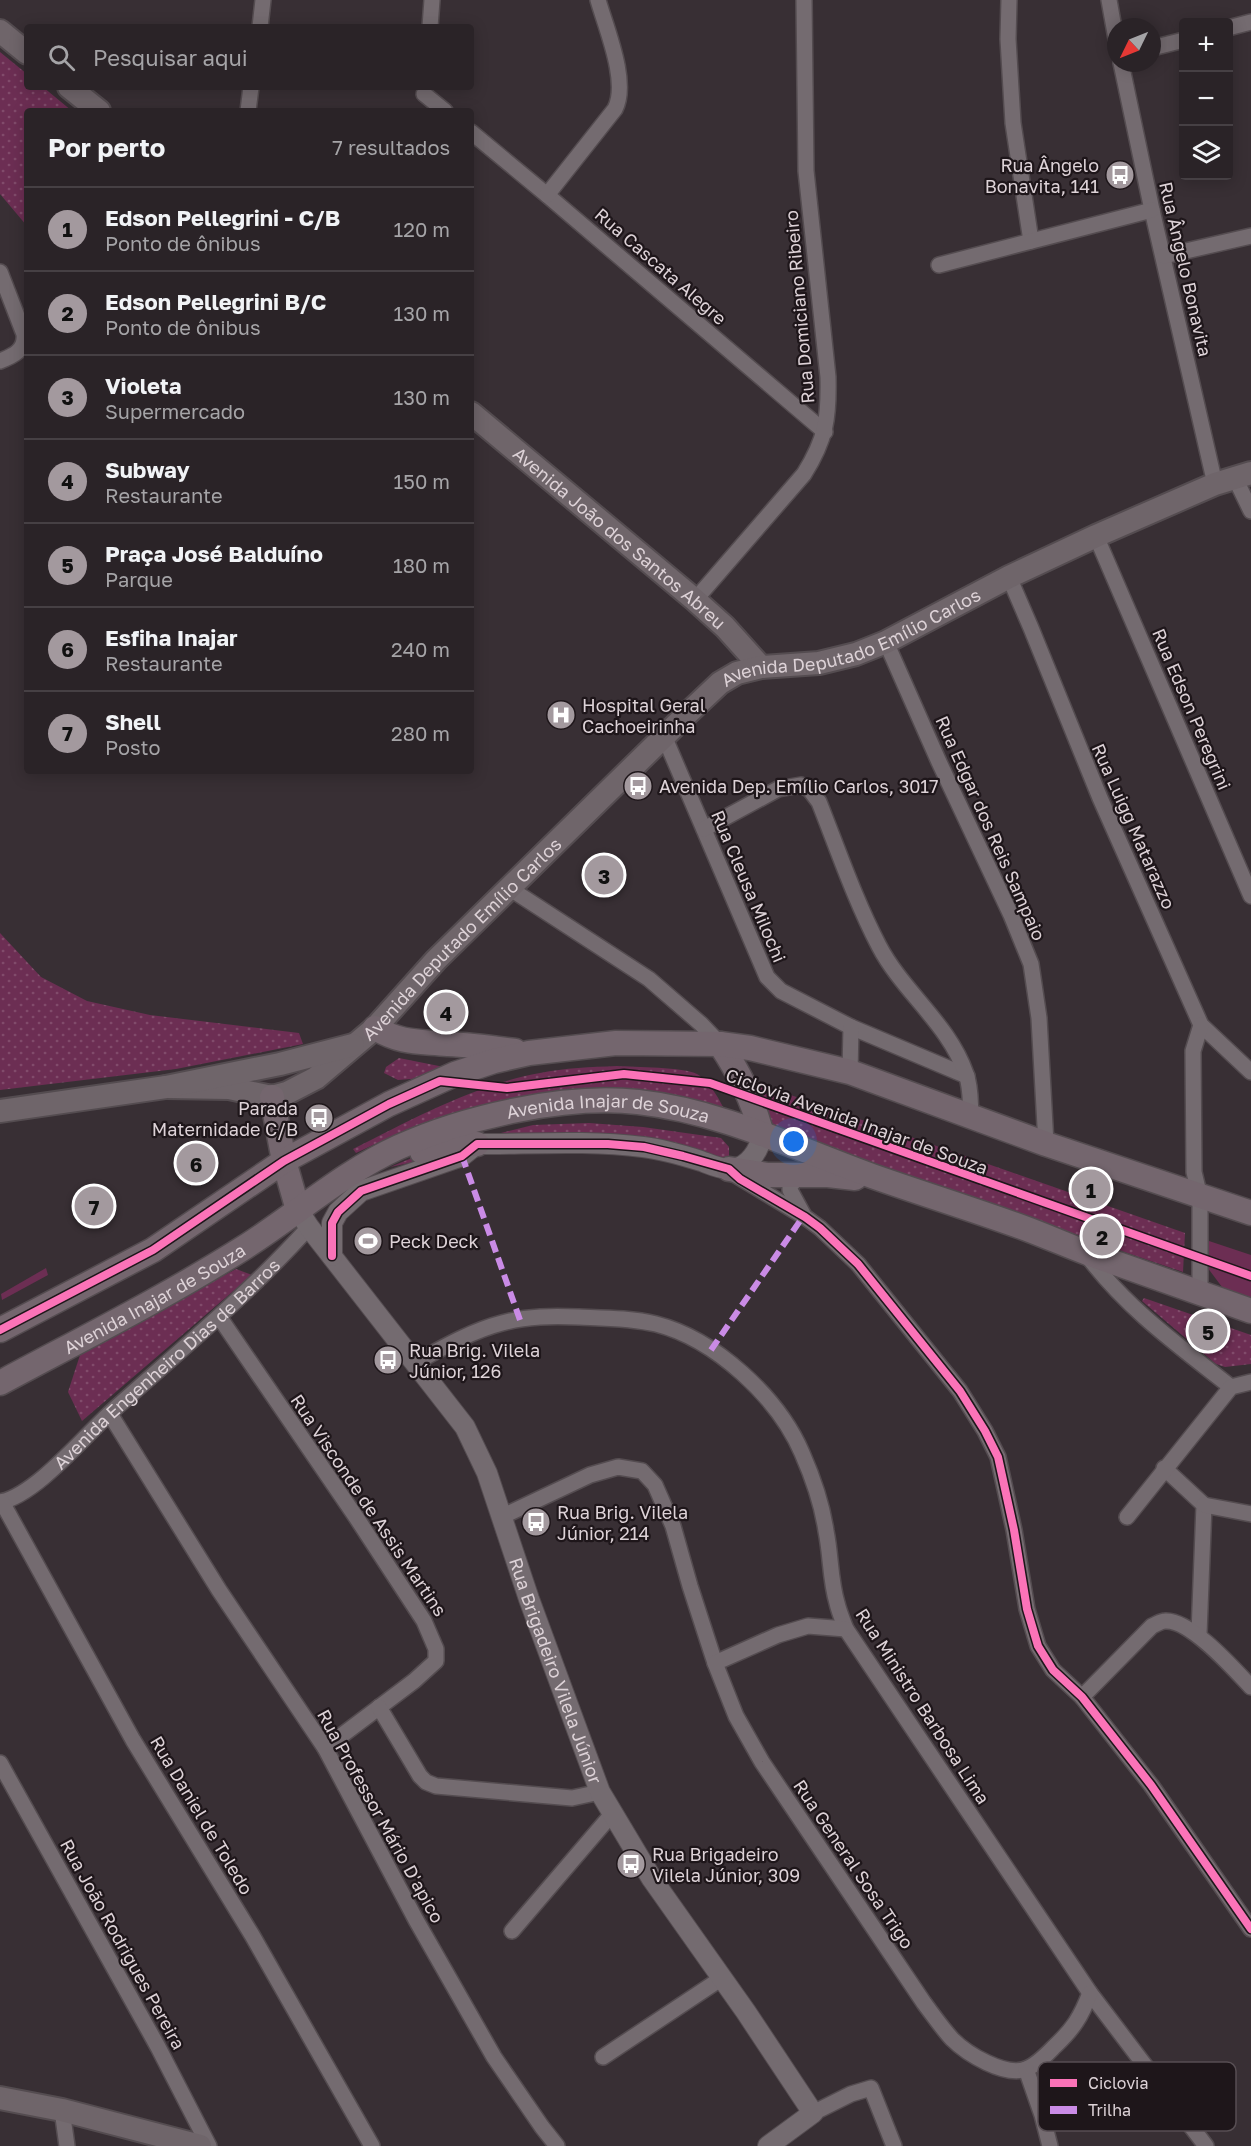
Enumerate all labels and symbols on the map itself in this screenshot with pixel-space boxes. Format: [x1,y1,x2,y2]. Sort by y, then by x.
north arrow [1107,18,1161,72]
place label: Rua Ângelo Bonavita, 141 [985,154,1099,197]
bus stop icon: Rua Ângelo Bonavita, 141 [1104,159,1136,191]
street label: Rua Ângelo Bonavita [1155,179,1217,359]
street label: Rua Cascata Alegre [591,203,731,329]
street label: Rua Domiciano Ribeiro [780,210,818,404]
street label: Avenida João dos Santos Abreu [509,442,730,633]
street label: Avenida Deputado Emílio Carlos [717,583,984,691]
street label: Rua Edson Peregrini [1148,625,1236,793]
place label: Hospital Geral Cachoeirinha [582,694,706,737]
hospital icon: Hospital Geral Cachoeirinha [545,699,577,731]
street label: Rua Edgar dos Reis Sampaio [931,712,1051,944]
street label: Rua Luigg Matarazzo [1088,740,1180,912]
bus stop icon: Avenida Dep. Emílio Carlos, 3017 [622,770,654,802]
place label: Avenida Dep. Emílio Carlos, 3017 [659,775,939,797]
street label: Rua Cleusa Milochi [707,807,791,965]
street label: Avenida Deputado Emílio Carlos [358,833,566,1045]
pin: 3 [584,852,624,898]
pin: 4 [426,990,466,1034]
street label: Ciclovia Avenida Inajar de Souza [723,1063,991,1179]
street label: Avenida Inajar de Souza [504,1089,712,1127]
place label: Parada Maternidade C/B [152,1097,298,1140]
bus stop icon: Parada Maternidade C/B [303,1102,335,1134]
your location [779,1127,808,1156]
pin: 6 [176,1140,216,1186]
pin: 1 [1072,1166,1110,1212]
pin: 7 [74,1184,113,1228]
pin: 2 [1082,1214,1122,1258]
sports icon: Peck Deck [352,1225,384,1257]
place label: Peck Deck [389,1230,479,1252]
street label: Avenida Inajar de Souza [60,1239,249,1358]
street label: Avenida Engenheiro Dias de Barros [49,1254,284,1474]
pin: 5 [1188,1308,1228,1354]
place label: Rua Brig. Vilela Júnior, 126 [409,1339,540,1382]
bus stop icon: Rua Brig. Vilela Júnior, 126 [372,1344,404,1376]
street label: Rua Visconde de Assis Martins [286,1390,452,1620]
place label: Rua Brig. Vilela Júnior, 214 [557,1501,688,1544]
bus stop icon: Rua Brig. Vilela Júnior, 214 [520,1506,552,1538]
street label: Rua Brigadeiro Vilela Júnior [505,1554,607,1787]
street label: Rua Ministro Barbosa Lima [851,1604,995,1808]
street label: Rua Professor Mário D'apico [313,1705,449,1927]
street label: Rua Daniel de Toledo [146,1732,258,1898]
street label: Rua General Sosa Trigo [789,1775,919,1953]
street label: Rua João Rodrigues Pereira [56,1835,190,2053]
place label: Rua Brigadeiro Vilela Júnior, 309 [652,1843,800,1886]
bus stop icon: Rua Brigadeiro Vilela Júnior, 309 [615,1848,647,1880]
legend [1038,2062,1236,2131]
text: Ciclovia [1088,2073,1148,2093]
text: Trilha [1088,2100,1131,2120]

